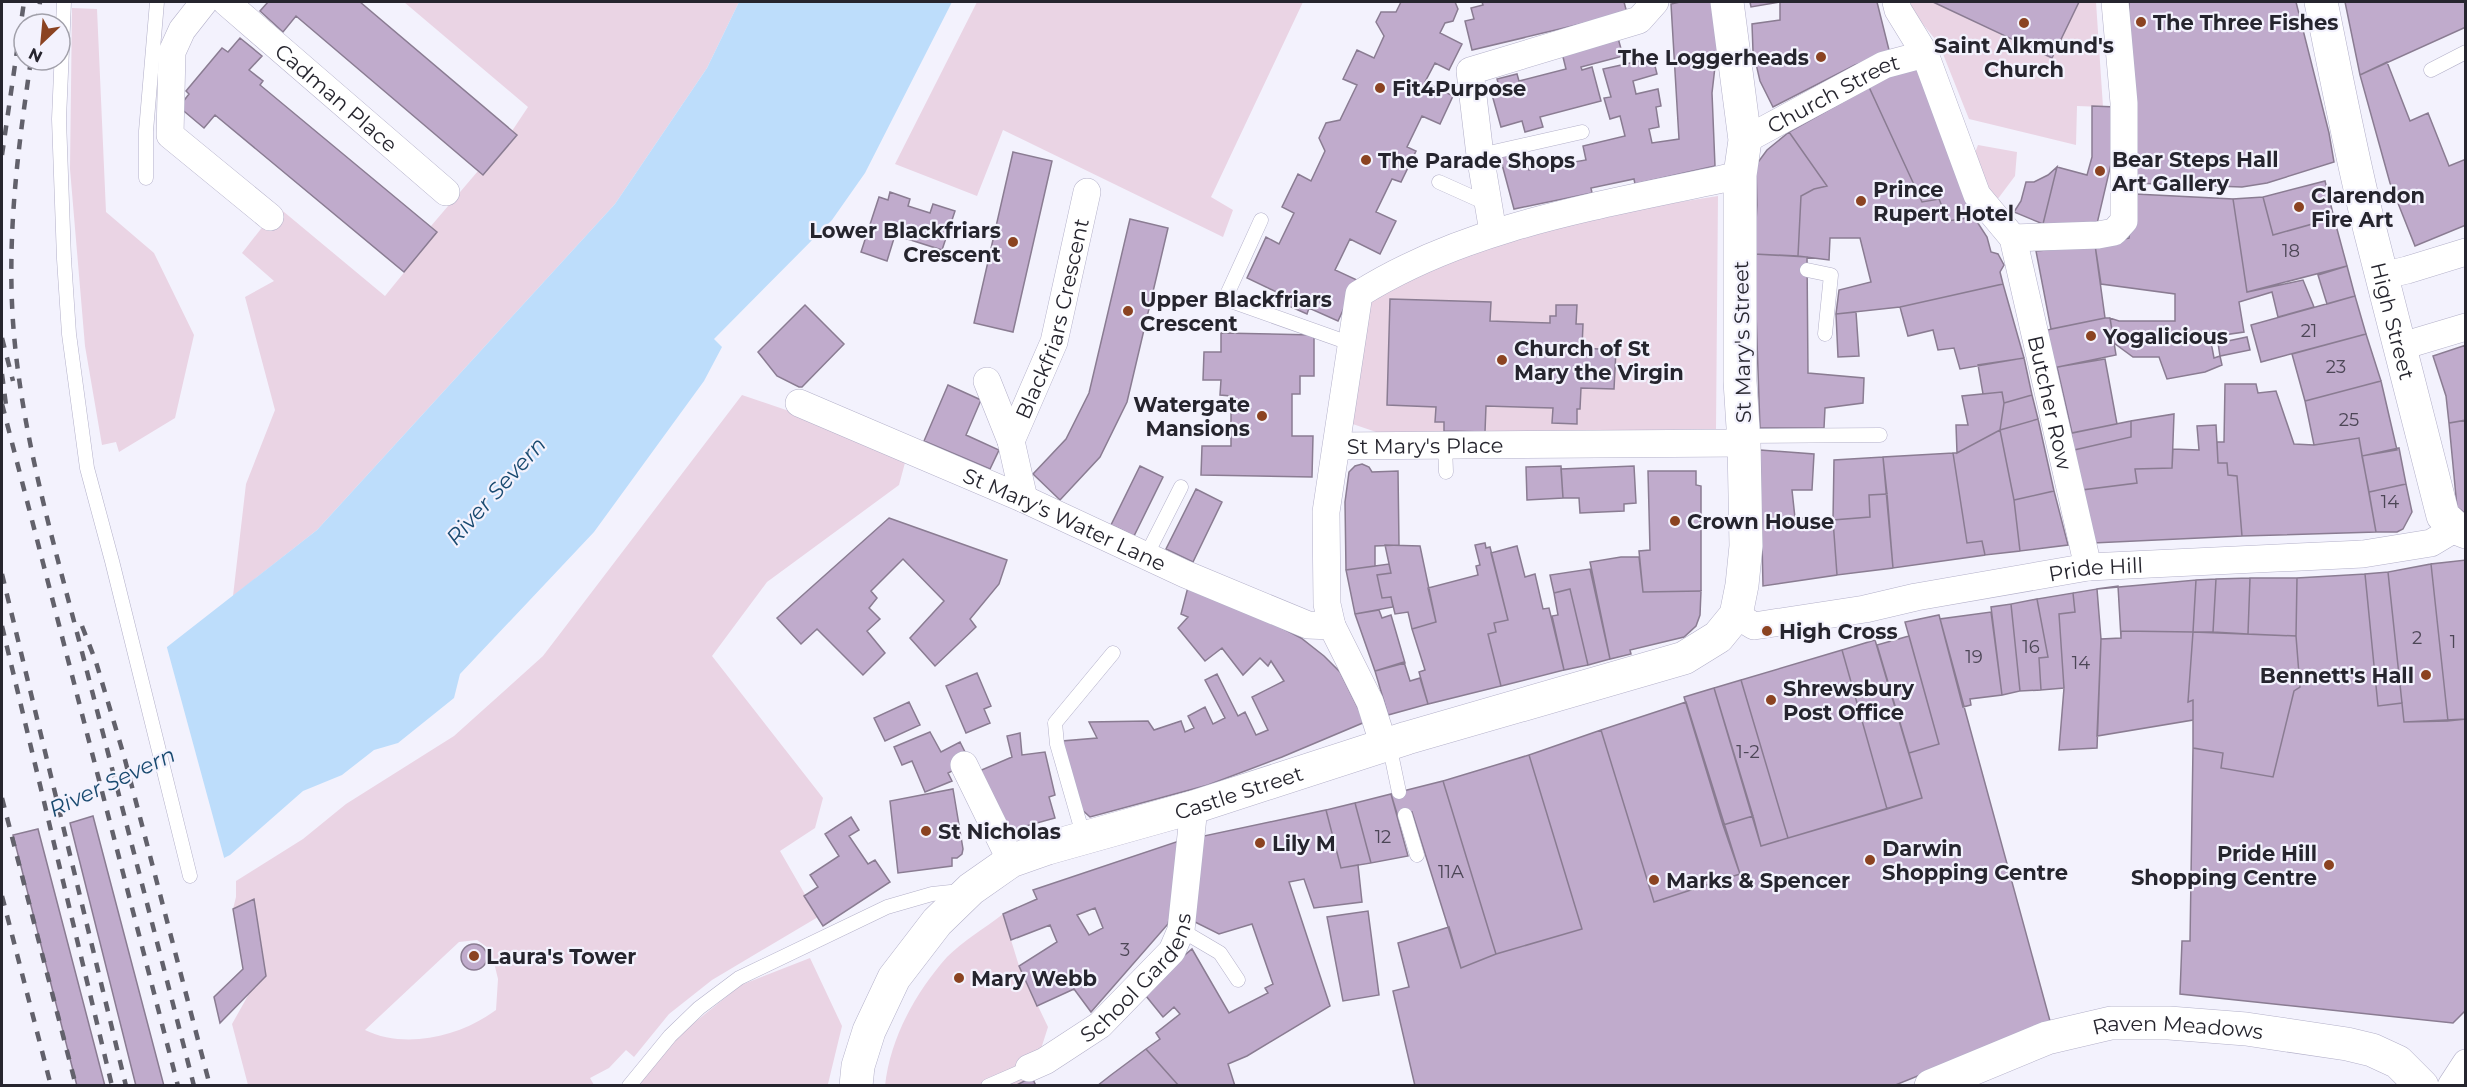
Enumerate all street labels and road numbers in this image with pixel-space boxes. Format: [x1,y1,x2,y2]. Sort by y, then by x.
street label: Cadman Place [270,38,403,157]
street label: Church Street [1763,49,1902,138]
street label: Blackfriars Crescent [1010,216,1093,422]
street label: High Street [2366,260,2420,382]
street label: St Mary's Street [1728,261,1756,423]
street label: Butcher Row [2023,333,2078,473]
street label: St Mary's Place [1347,432,1503,458]
street label: St Mary's Water Lane [960,462,1170,576]
street label: Pride Hill [2047,552,2144,586]
street label: Castle Street [1172,760,1306,824]
street label: School Gardens [1075,912,1195,1047]
street label: Raven Meadows [2090,1010,2265,1044]

